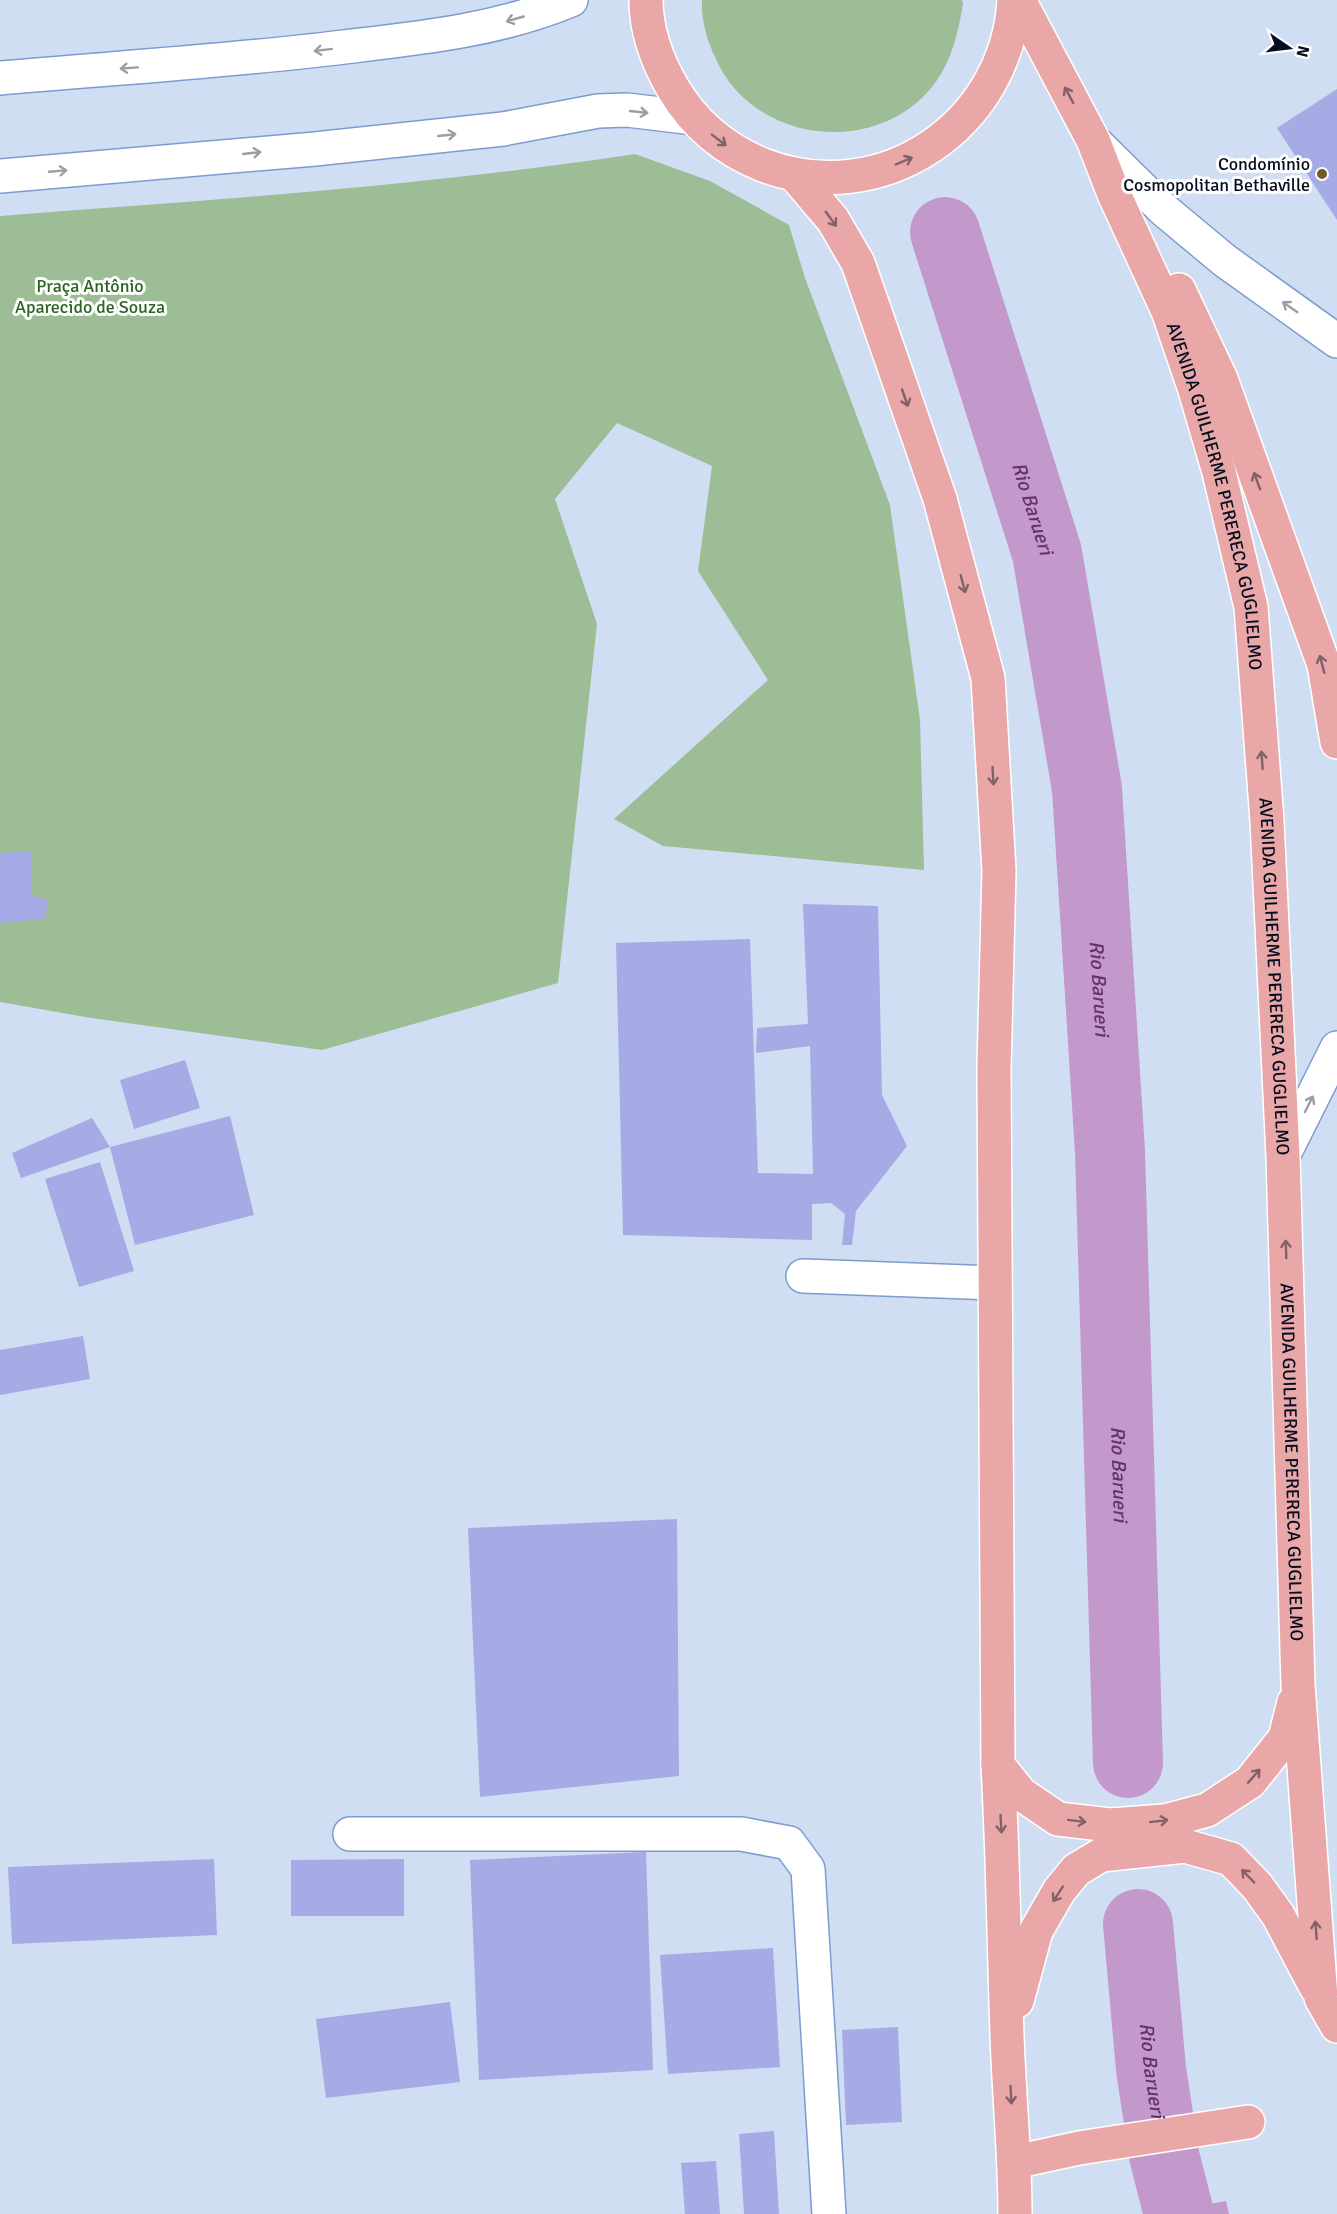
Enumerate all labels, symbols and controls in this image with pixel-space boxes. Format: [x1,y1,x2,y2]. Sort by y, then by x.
one-way arrow [506,14,525,25]
north arrow [1259,18,1319,78]
one-way arrow [314,44,333,55]
text: N [1292,44,1314,59]
one-way arrow [119,63,139,74]
one-way arrow [1063,87,1075,104]
one-way arrow [629,107,649,118]
one-way arrow [436,129,456,140]
one-way arrow [711,134,727,147]
one-way arrow [242,147,262,158]
place label: Condomínio Cosmopolitan Bethaville [1123,153,1310,196]
one-way arrow [894,155,912,166]
one-way arrow [48,165,68,176]
marker: Condomínio Cosmopolitan Bethaville [1315,167,1329,181]
one-way arrow [825,210,837,226]
park label: Praça Antônio Aparecido de Souza [15,275,165,318]
one-way arrow [1282,301,1298,313]
street label: AVENIDA GUILHERME PERERECA GUGLIELMO [1162,319,1267,671]
one-way arrow [901,388,912,407]
water label: Rio Barueri [1006,459,1060,559]
one-way arrow [1251,472,1262,491]
one-way arrow [958,575,969,594]
one-way arrow [1316,655,1328,674]
one-way arrow [1256,751,1267,771]
one-way arrow [988,766,999,785]
street label: AVENIDA GUILHERME PERERECA GUGLIELMO [1254,797,1294,1156]
water label: Rio Barueri [1084,940,1115,1039]
one-way arrow [1304,1095,1316,1113]
one-way arrow [1280,1239,1291,1259]
street label: AVENIDA GUILHERME PERERECA GUGLIELMO [1276,1283,1308,1641]
water label: Rio Barueri [1106,1426,1133,1524]
one-way arrow [1247,1769,1261,1784]
one-way arrow [995,1813,1006,1833]
one-way arrow [1149,1815,1169,1826]
one-way arrow [1067,1816,1087,1827]
one-way arrow [1240,1869,1255,1884]
one-way arrow [1052,1885,1064,1902]
one-way arrow [1310,1920,1321,1940]
water label: Rio Barueri [1134,2022,1171,2121]
one-way arrow [1006,2085,1017,2105]

